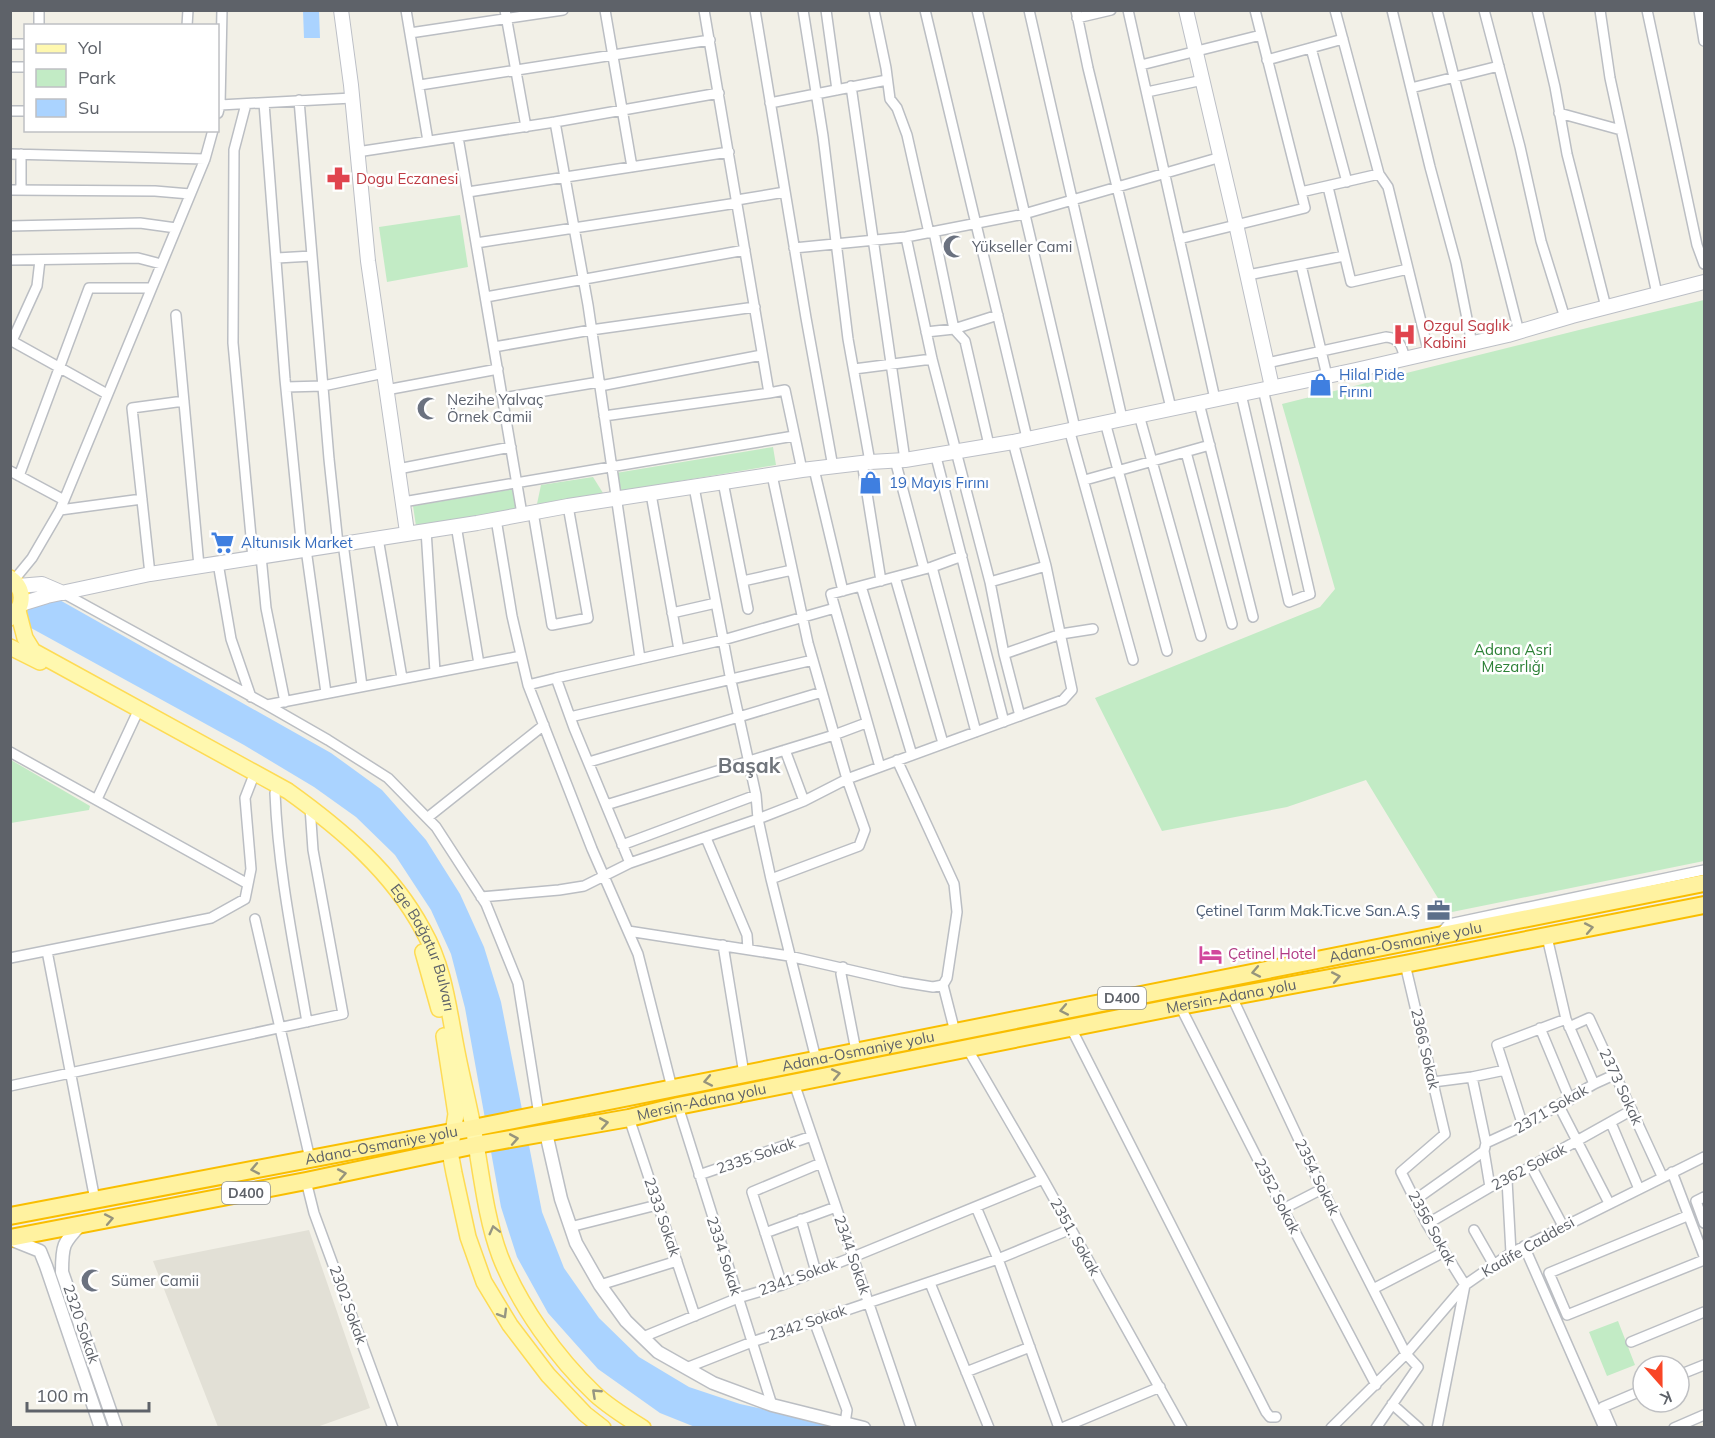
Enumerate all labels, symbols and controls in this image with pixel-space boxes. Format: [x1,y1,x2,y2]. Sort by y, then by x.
legend [24,24,219,132]
text: Yol [77,36,102,59]
text: Park [78,66,117,89]
text: Su [78,96,100,119]
pharmacy icon: Dogu Eczanesi [325,166,351,192]
place label: Dogu Eczanesi [356,169,458,188]
mosque icon: Yükseller Cami [941,234,967,260]
place label: Yükseller Cami [971,237,1072,256]
place label: Ozgul Saglık Kabini [1423,316,1510,352]
hospital icon: Ozgul Saglık Kabini [1392,322,1418,348]
place label: Hilal Pide Fırını [1339,365,1405,401]
shop icon: Hilal Pide Fırını [1308,371,1334,397]
place label: Nezihe Yalvaç Örnek Camii [447,390,543,426]
mosque icon: Nezihe Yalvaç Örnek Camii [416,396,442,422]
shop icon: 19 Mayıs Fırını [858,470,884,496]
place label: 19 Mayıs Fırını [889,473,989,492]
supermarket icon: Altunısık Market [210,530,236,556]
place label: Altunısık Market [241,533,353,552]
park label: Adana Asri Mezarlığı [1474,640,1552,676]
district label: Başak [718,752,781,778]
street label: Ege Bağatur Bulvarı [387,880,459,1013]
office icon: Çetinel Tarım Mak.Tic.ve San.A.Ş [1425,898,1451,924]
place label: Çetinel Tarım Mak.Tic.ve San.A.Ş [1196,901,1420,920]
street label: Adana-Osmaniye yolu [1327,917,1483,966]
one-way arrow [1584,922,1594,935]
hotel icon: Çetinel Hotel [1197,941,1223,967]
place label: Çetinel Hotel [1228,944,1316,963]
one-way arrow [1251,965,1261,978]
one-way arrow [1331,971,1341,984]
street label: Mersin-Adana yolu [1165,975,1298,1018]
road number: D400 [1098,987,1146,1009]
one-way arrow [1060,1003,1070,1016]
street label: 2366 Sokak [1407,1007,1444,1091]
street label: Adana-Osmaniye yolu [780,1026,936,1075]
street label: 2373 Sokak [1595,1046,1648,1128]
one-way arrow [830,1068,840,1081]
one-way arrow [704,1074,714,1087]
street label: Mersin-Adana yolu [635,1079,768,1125]
street label: 2371 Sokak [1510,1080,1591,1137]
one-way arrow [598,1117,608,1130]
street label: Adana-Osmaniye yolu [303,1121,459,1169]
one-way arrow [509,1133,518,1145]
street label: 2335 Sokak [714,1133,798,1178]
street label: 2354 Sokak [1291,1136,1344,1218]
street label: 2362 Sokak [1488,1139,1570,1194]
street label: 2352 Sokak [1250,1155,1305,1237]
one-way arrow [251,1162,261,1175]
one-way arrow [337,1168,347,1181]
street label: 2333 Sokak [640,1175,685,1259]
road number: D400 [222,1182,270,1204]
street label: 2356 Sokak [1404,1187,1461,1269]
street label: 2351. Sokak [1046,1195,1105,1279]
street label: Kadife Caddesi [1478,1212,1578,1281]
one-way arrow [104,1213,114,1226]
street label: 2344 Sokak [830,1213,875,1297]
street label: 2334 Sokak [703,1214,746,1298]
one-way arrow [488,1226,501,1236]
street label: 2341 Sokak [756,1253,840,1300]
street label: 2302 Sokak [325,1263,372,1347]
mosque icon: Sümer Camii [80,1268,106,1294]
place label: Sümer Camii [111,1271,199,1290]
street label: 2320 Sokak [59,1282,104,1366]
street label: 2342 Sokak [765,1300,849,1345]
one-way arrow [496,1308,508,1318]
north arrow [1631,1354,1691,1414]
scale bar [27,1375,148,1413]
text: 100 m [36,1384,89,1407]
text: K [1657,1387,1675,1410]
one-way arrow [592,1389,603,1400]

